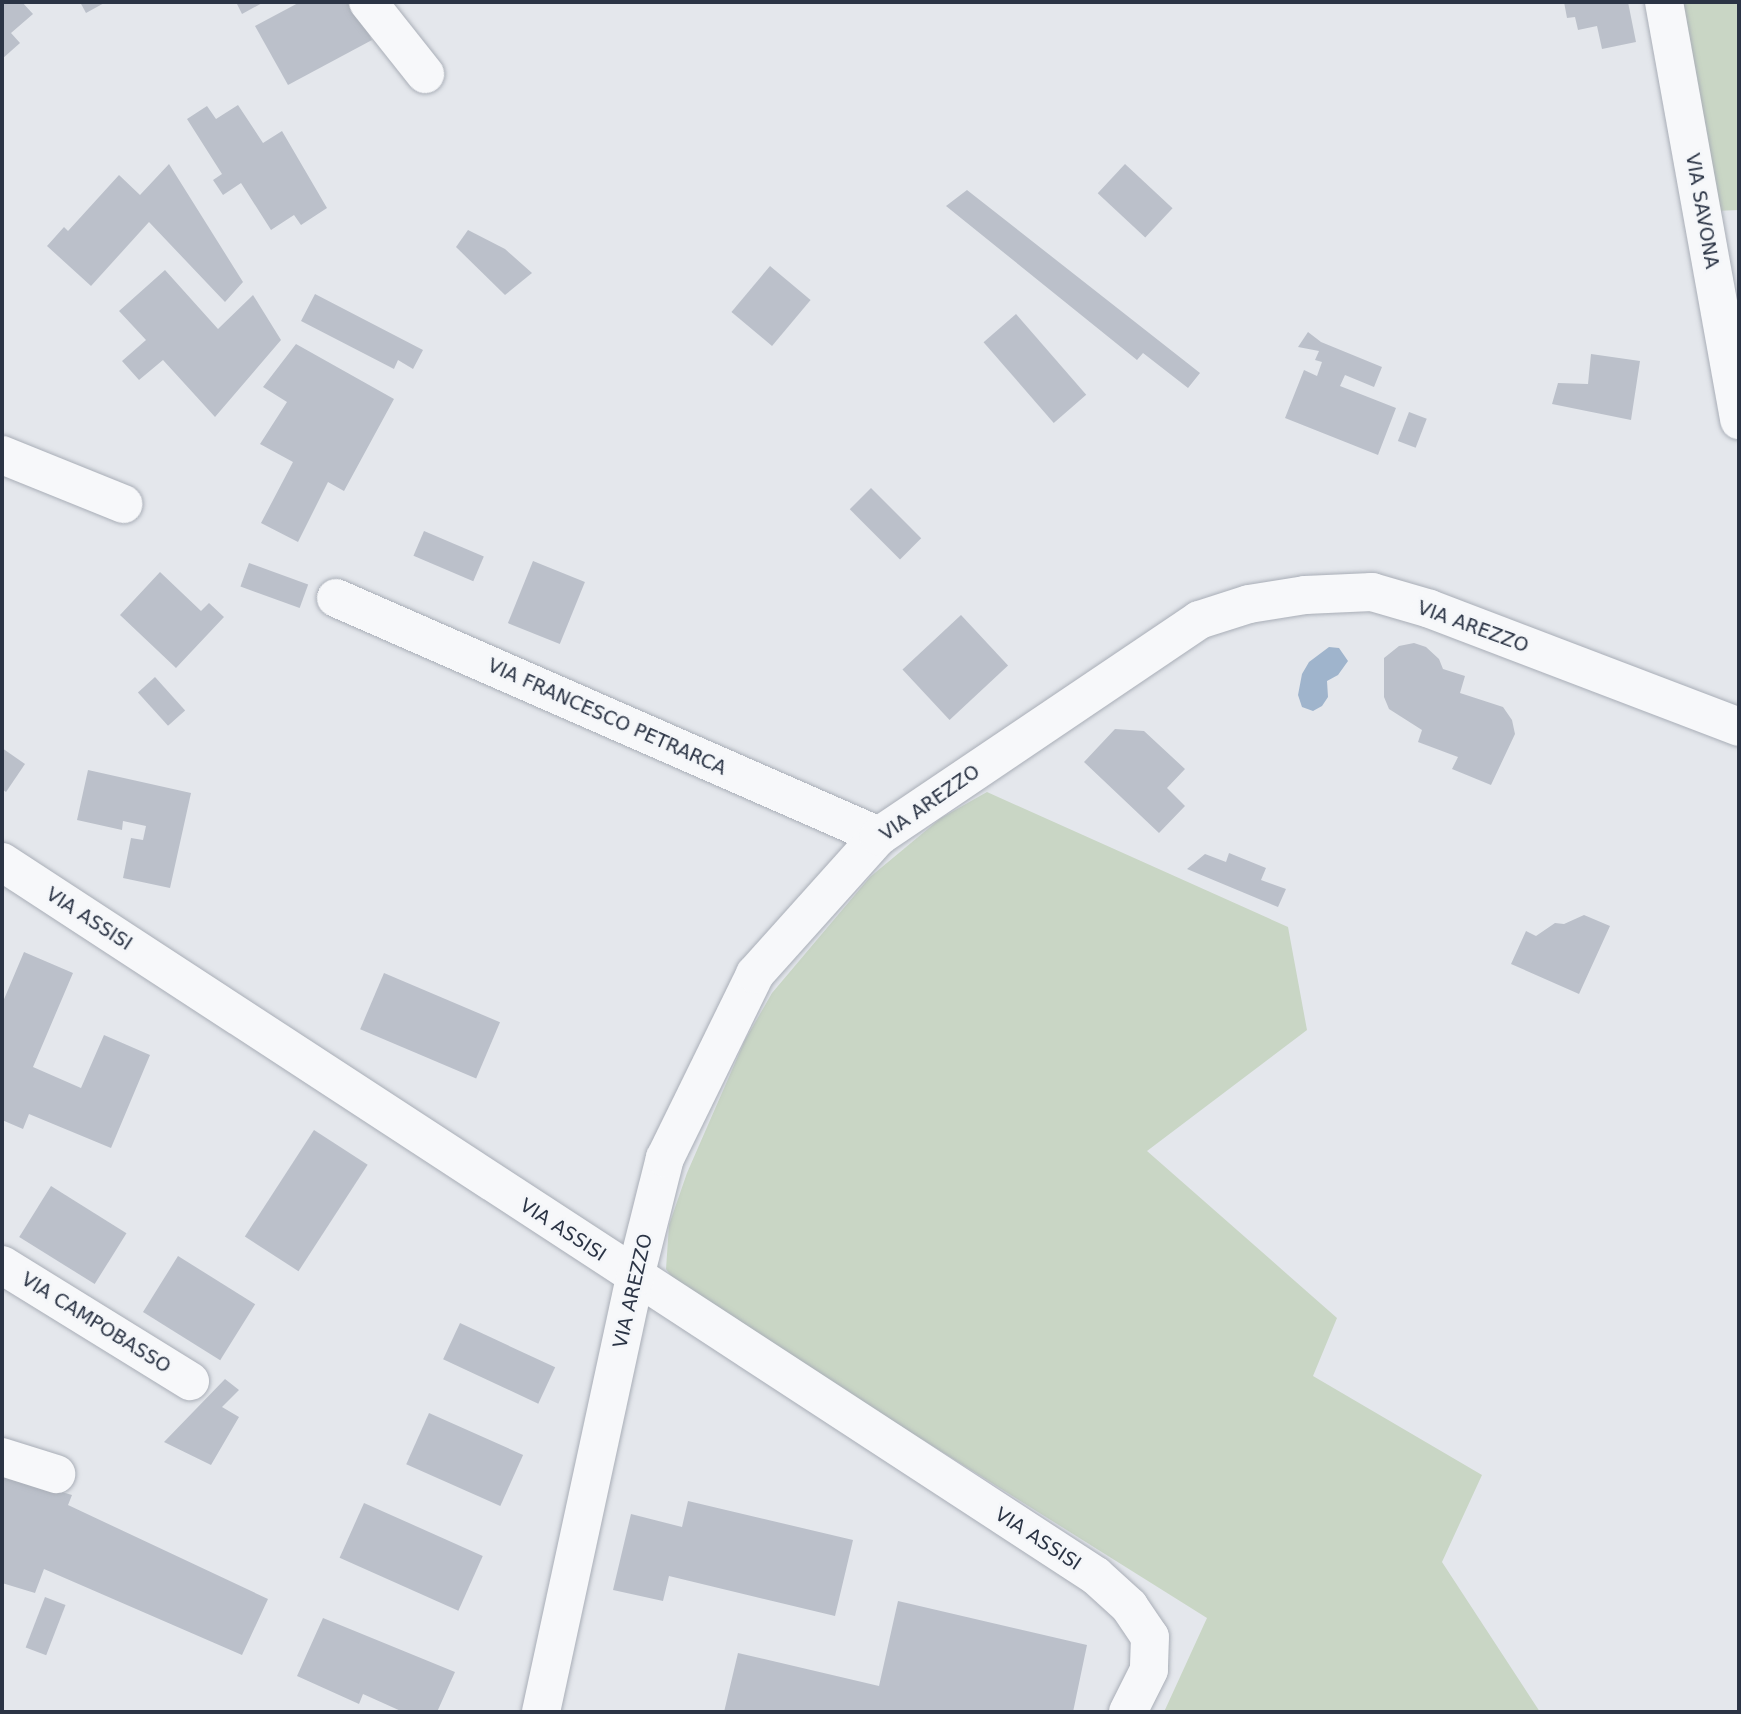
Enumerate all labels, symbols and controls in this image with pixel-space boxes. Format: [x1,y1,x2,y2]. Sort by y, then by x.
street label: VIA SAVONA [1681,152,1723,270]
street label: VIA AREZZO [1414,596,1532,658]
street label: VIA FRANCESCO PETRARCA [484,654,730,780]
street label: VIA AREZZO [876,760,984,846]
street label: VIA ASSISI [42,883,136,955]
street label: VIA ASSISI [516,1194,610,1266]
street label: VIA AREZZO [609,1232,657,1350]
street label: VIA CAMPOBASSO [17,1268,175,1378]
street label: VIA ASSISI [991,1503,1085,1575]

